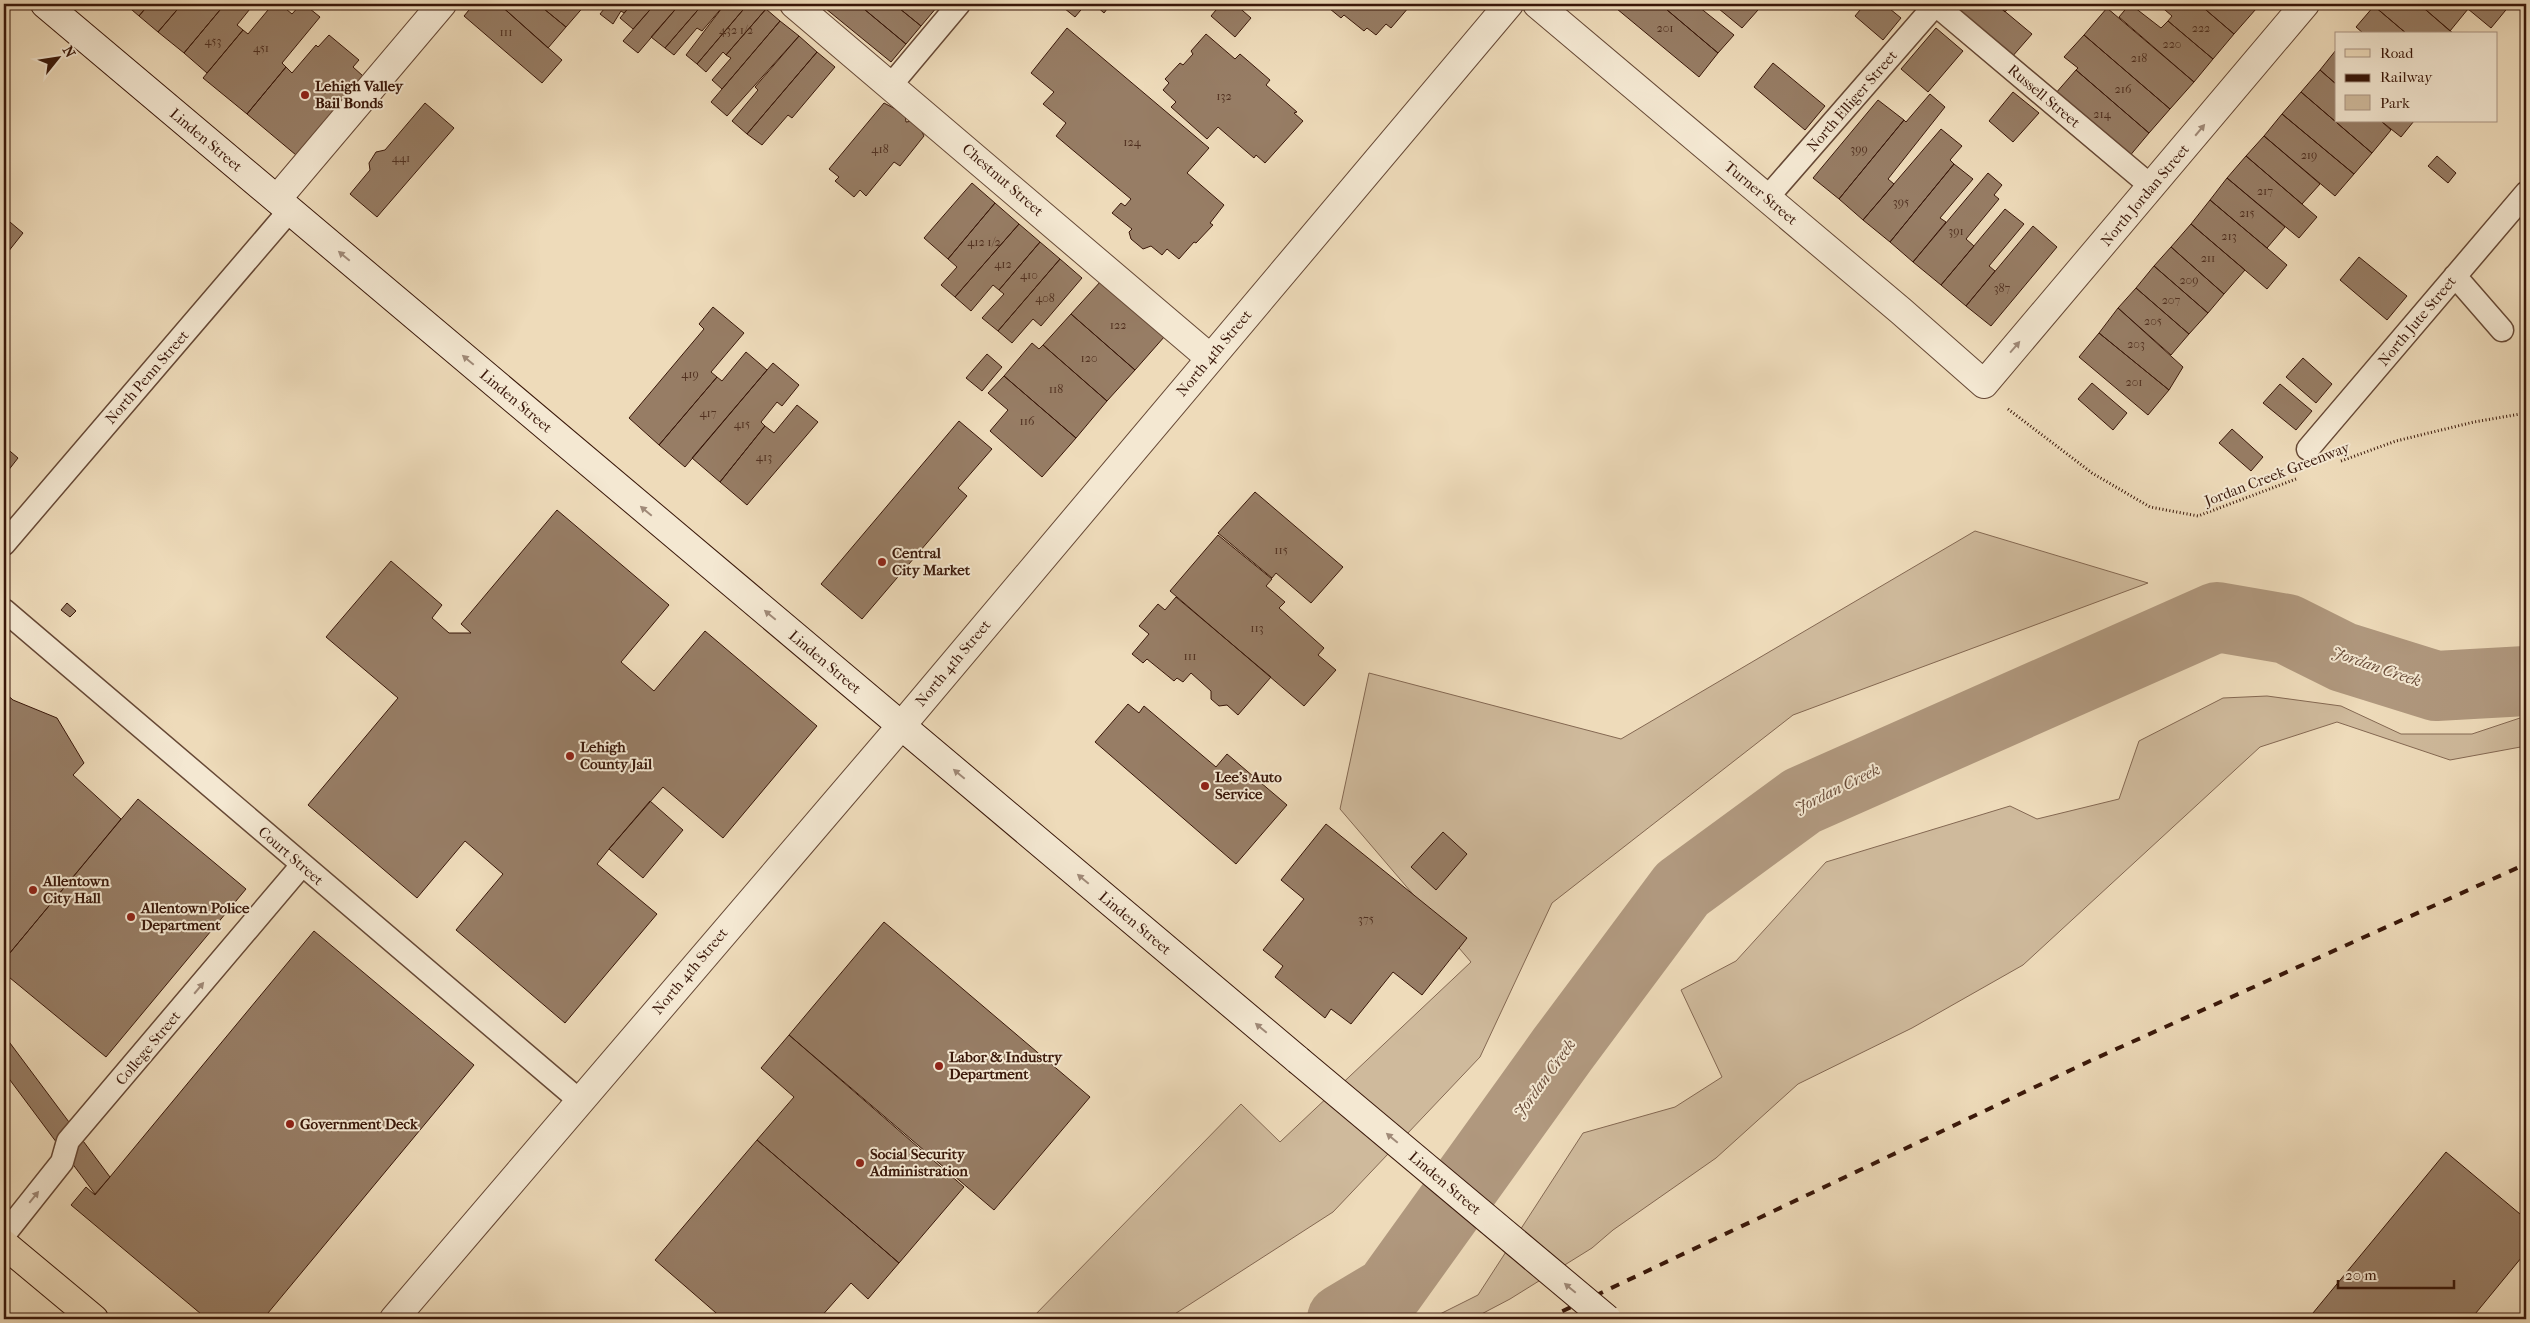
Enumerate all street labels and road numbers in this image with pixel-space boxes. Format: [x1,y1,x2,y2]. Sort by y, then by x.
street label: North Elliger Street [1803,46,1901,155]
street label: Russell Street [2004,61,2084,132]
street label: Linden Street [166,104,246,176]
street label: Chestnut Street [959,140,1048,221]
street label: North Jordan Street [2097,140,2193,250]
street label: Turner Street [1721,157,1802,229]
street label: North Jute Street [2374,272,2460,369]
street label: North 4th Street [1173,306,1256,400]
street label: North Penn Street [101,326,193,428]
street label: Linden Street [476,365,556,437]
street label: Jordan Creek Greenway [2201,438,2353,510]
street label: North 4th Street [912,616,995,710]
street label: Linden Street [785,626,865,698]
street label: Court Street [255,823,328,890]
street label: Linden Street [1095,887,1175,959]
street label: North 4th Street [649,924,732,1018]
street label: College Street [112,1007,185,1089]
street label: Linden Street [1405,1147,1485,1219]

